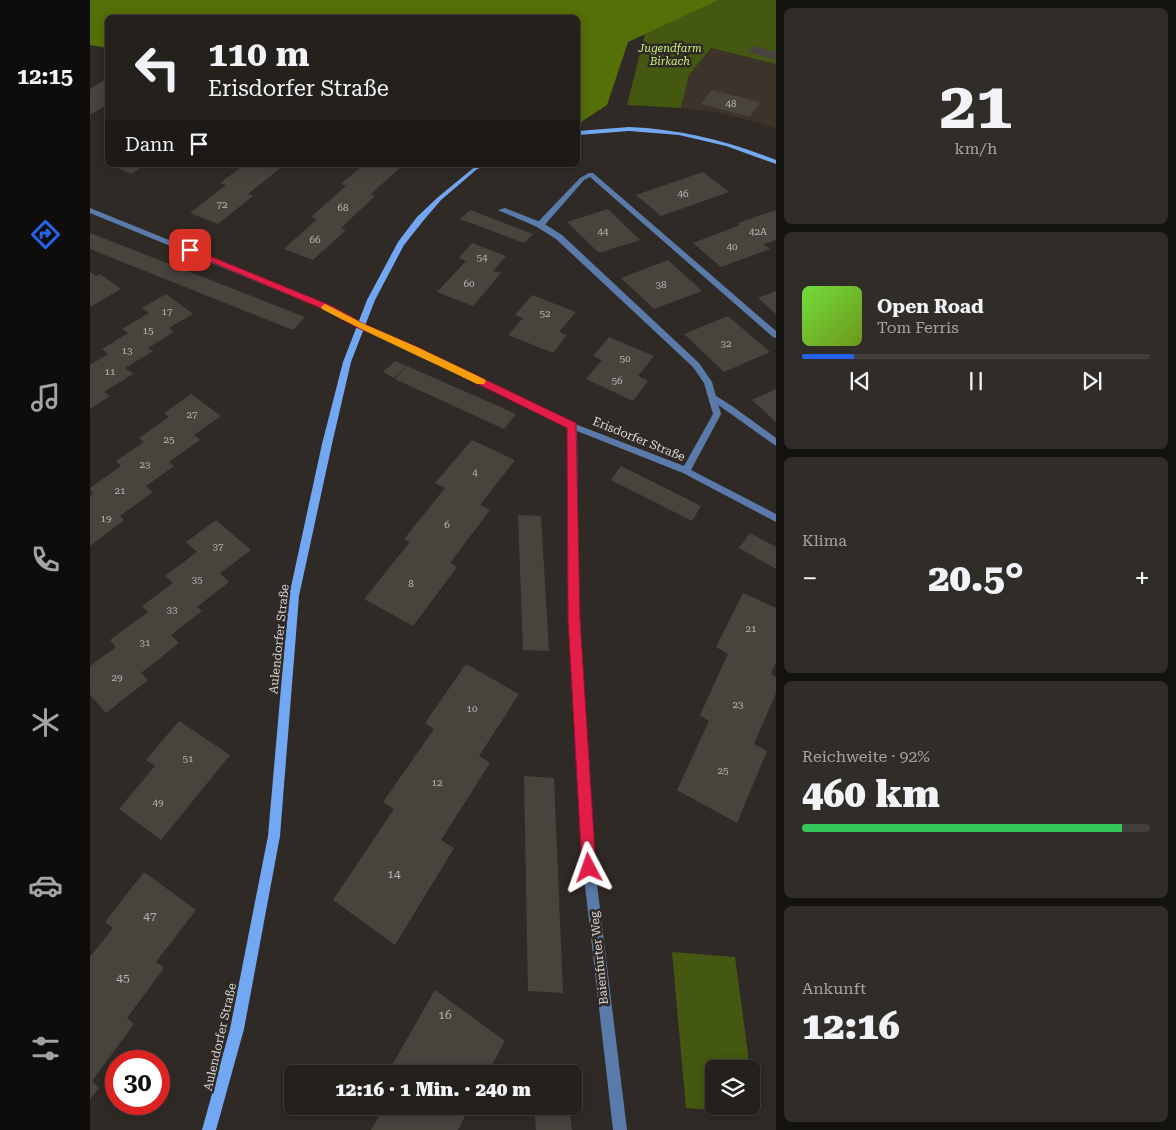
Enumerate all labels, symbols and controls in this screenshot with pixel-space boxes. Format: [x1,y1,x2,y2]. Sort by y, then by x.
text: 110 m [208,34,309,75]
icon: left [125,35,190,100]
park label: Jugendfarm Birkach [637,42,702,68]
text: 12:15 [17,64,73,89]
text: 21 [940,68,1012,144]
text: Erisdorfer Straße [208,76,389,101]
house number: 48 [725,98,737,109]
icon: arrive [185,130,213,158]
text: Dann [125,133,175,156]
text: km/h [955,139,997,158]
house number: 46 [677,188,689,199]
house number: 72 [216,199,228,210]
house number: 68 [337,202,349,213]
icon: directions [28,217,63,252]
house number: 44 [597,226,609,237]
house number: 42A [749,226,767,237]
pin [169,229,211,271]
house number: 66 [309,234,321,245]
icon: arrive [176,236,204,264]
house number: 40 [726,241,738,252]
house number: 54 [476,252,488,263]
house number: 60 [463,278,475,289]
house number: 38 [655,279,667,290]
text: Open Road [877,295,984,318]
house number: 17 [161,306,173,317]
house number: 52 [539,308,551,319]
text: Tom Ferris [877,318,959,337]
house number: 15 [142,325,154,336]
house number: 32 [720,338,732,349]
house number: 13 [121,345,133,356]
house number: 50 [619,353,631,364]
house number: 11 [104,366,116,377]
icon: previous [846,367,874,395]
icon: pause [962,367,990,395]
icon: next [1078,367,1106,395]
house number: 56 [611,375,623,386]
icon: music [28,380,63,415]
house number: 27 [186,409,198,420]
street label: Erisdorfer Straße [591,414,688,464]
house number: 25 [163,434,175,445]
house number: 23 [139,459,151,470]
house number: 4 [472,467,478,478]
house number: 21 [114,485,126,496]
house number: 19 [100,513,112,524]
house number: 6 [444,519,450,530]
text: Klima [802,531,847,550]
house number: 37 [212,541,224,552]
icon: phone [28,542,63,577]
text: 20.5° [928,556,1024,600]
text: − [802,562,818,595]
text: + [1134,562,1150,595]
house number: 35 [191,574,203,585]
house number: 8 [408,578,414,589]
street label: Aulendorfer Straße [266,583,292,695]
house number: 33 [166,604,178,615]
house number: 21 [745,623,757,634]
house number: 31 [139,637,151,648]
house number: 29 [111,672,123,683]
house number: 23 [732,699,744,710]
house number: 10 [466,703,478,714]
icon: climate [28,705,63,740]
text: Reichweite · 92% [802,747,930,766]
house number: 51 [182,753,194,764]
house number: 25 [717,765,729,776]
text: 460 km [802,772,940,816]
house number: 12 [431,777,443,788]
house number: 49 [152,797,164,808]
position arrow [562,841,614,893]
house number: 14 [387,867,401,881]
icon: car [28,868,63,903]
house number: 47 [143,909,157,923]
street label: Baienfurter Weg [587,910,611,1005]
house number: 45 [116,971,130,985]
text: Ankunft [802,979,866,998]
street label: Aulendorfer Straße [201,981,239,1092]
text: 12:16 [802,1004,900,1048]
house number: 16 [438,1008,452,1022]
icon: filters [28,1031,63,1066]
speed limit sign: 30 [105,1050,170,1115]
map controls [705,1060,760,1115]
button: layers [705,1060,760,1115]
text: 12:16 · 1 Min. · 240 m [335,1078,531,1101]

